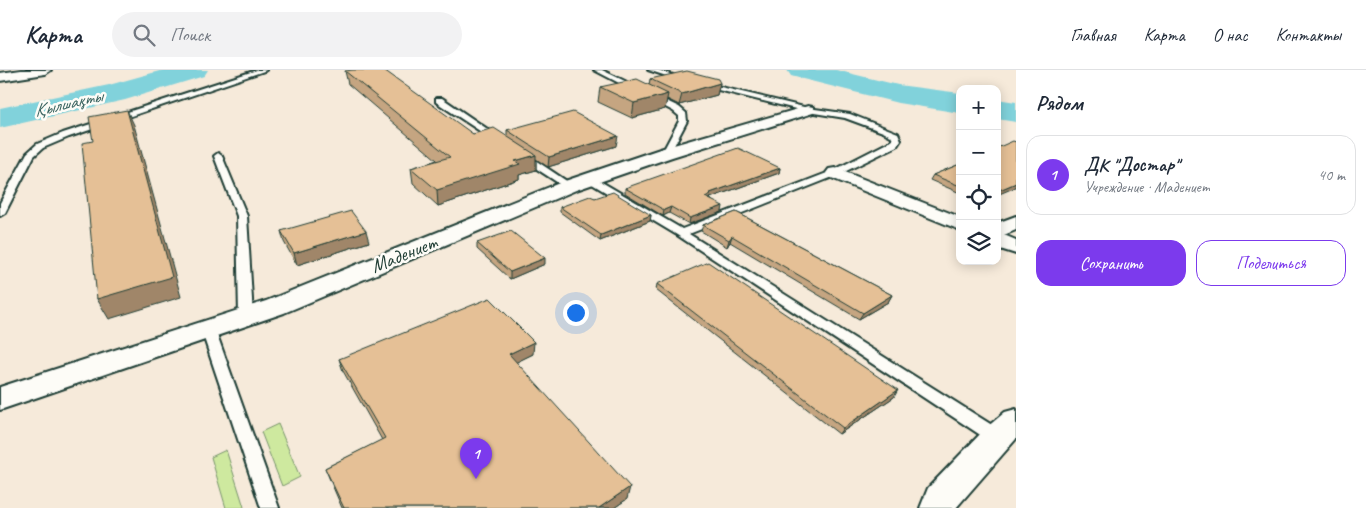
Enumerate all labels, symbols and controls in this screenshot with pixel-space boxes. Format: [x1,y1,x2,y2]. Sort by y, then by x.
search box [112,12,462,57]
text: Карта [25,20,82,50]
icon: search [130,21,158,49]
text: Поиск [170,23,210,47]
text: Главная [1071,24,1116,46]
text: Карта [1144,24,1185,46]
text: О нас [1213,24,1248,46]
text: Контакты [1276,24,1341,46]
water label: Қылшақты [32,84,108,121]
map controls [956,85,1001,265]
button: + [956,85,1001,130]
text: Рядом [1036,90,1083,116]
button: − [956,130,1001,175]
text: ДК "Достар" [1084,153,1179,177]
text: 1 [1049,165,1057,185]
text: 40 m [1318,165,1345,185]
button: locate [956,175,1001,220]
text: Учреждение · Мадениет [1084,177,1210,197]
button: layers [956,220,1001,265]
street label: Мадениет [367,229,442,279]
button: Сохранить [1036,240,1186,286]
button: Поделиться [1196,240,1346,286]
your location [563,300,589,326]
pin: 1 [460,438,492,479]

